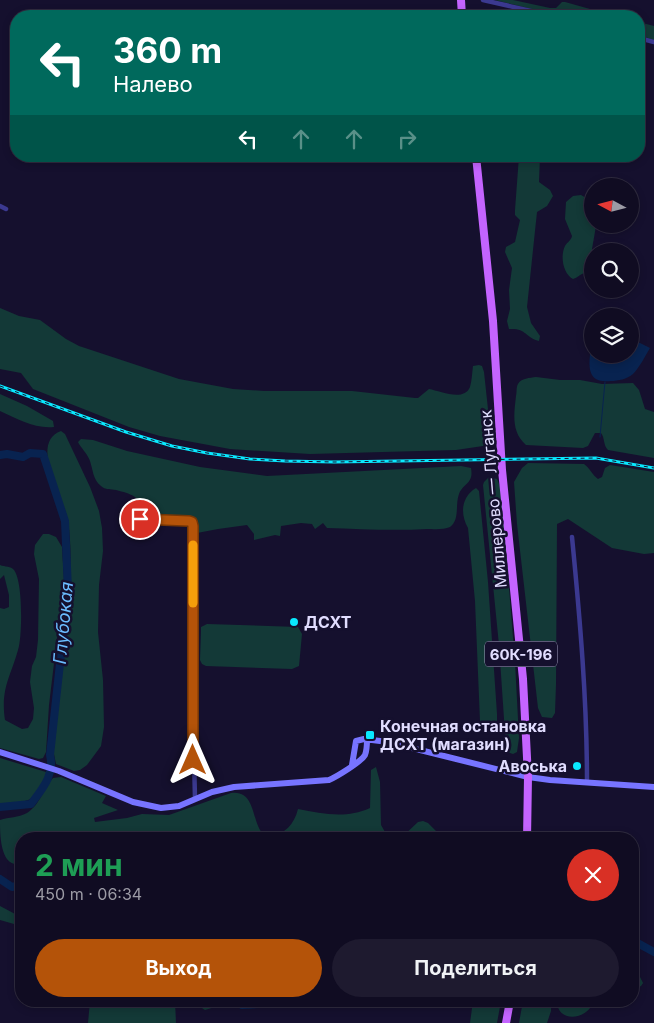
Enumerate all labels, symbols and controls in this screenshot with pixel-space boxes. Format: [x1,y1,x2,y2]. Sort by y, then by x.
text: 360 m [113,29,222,71]
icon: left [30,30,95,95]
text: Налево [113,71,193,97]
icon: left [234,125,262,153]
icon: ahead [287,125,315,153]
icon: ahead [340,125,368,153]
icon: right [393,125,421,153]
north arrow [584,178,639,232]
map controls [584,178,639,363]
button: search [584,243,639,298]
button: layers [584,308,639,363]
street label: Миллерово — Луганск [475,409,511,589]
pin [119,498,161,540]
icon: arrive [126,505,154,533]
water label: Глубокая [49,581,77,665]
place label: ДСХТ [304,612,352,632]
marker: ДСХТ [288,616,300,628]
road number: 60К-196 [485,642,557,666]
place label: Конечная остановка ДСХТ (магазин) [380,716,546,754]
marker: Конечная остановка ДСХТ (магазин) [364,729,376,741]
position arrow [166,733,218,785]
place label: Авоська [499,756,567,776]
marker: Авоська [571,760,583,772]
text: 2 мин [35,847,123,883]
button: close [567,849,619,901]
text: 450 m · 06:34 [35,884,142,904]
button: Выход [35,939,322,997]
button: Поделиться [332,939,619,997]

